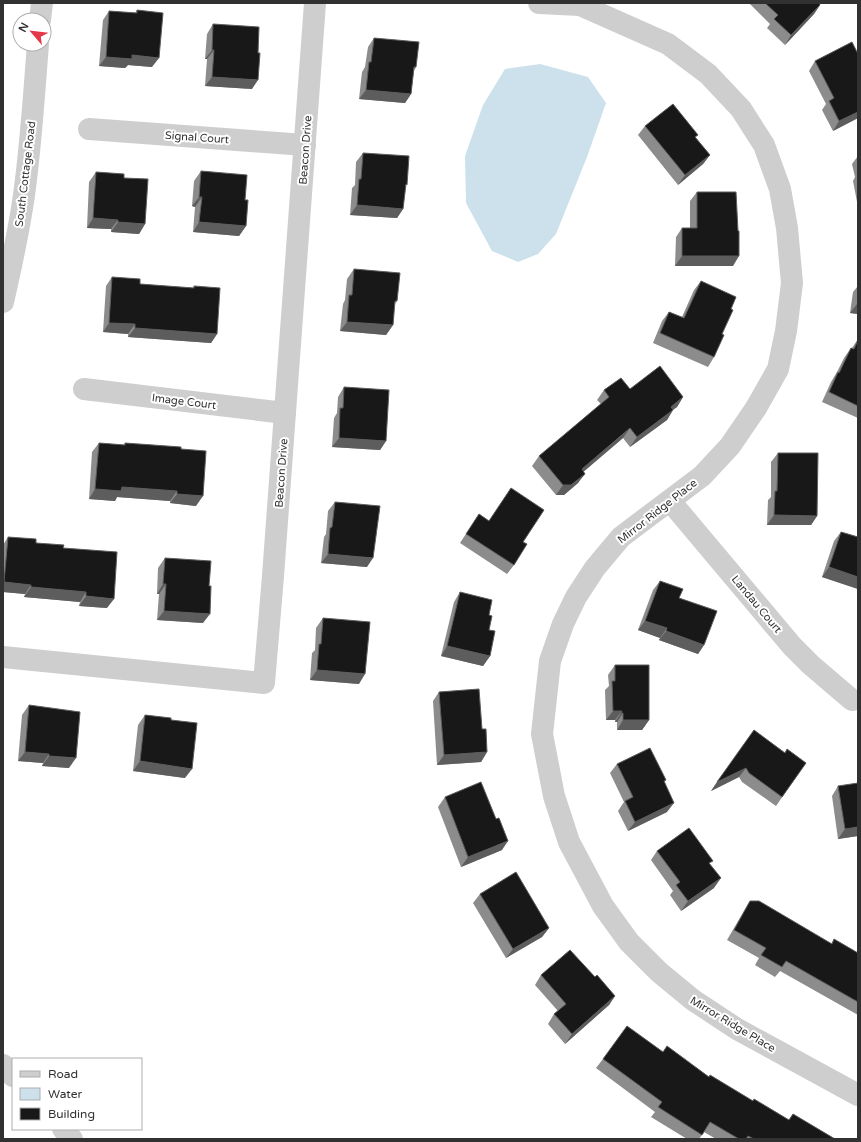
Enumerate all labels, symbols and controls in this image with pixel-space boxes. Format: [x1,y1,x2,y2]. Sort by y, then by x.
north arrow [12,12,52,52]
text: N [16,21,31,34]
street label: Beacon Drive [297,115,314,185]
street label: South Cottage Road [13,120,38,228]
street label: Signal Court [165,129,229,146]
street label: Image Court [151,391,217,412]
street label: Beacon Drive [273,438,290,508]
street label: Mirror Ridge Place [615,476,700,546]
street label: Landau Court [729,573,784,636]
street label: Mirror Ridge Place [688,994,778,1055]
legend [12,1058,142,1130]
text: Road [48,1067,78,1081]
text: Water [48,1087,83,1101]
text: Building [48,1107,95,1121]

